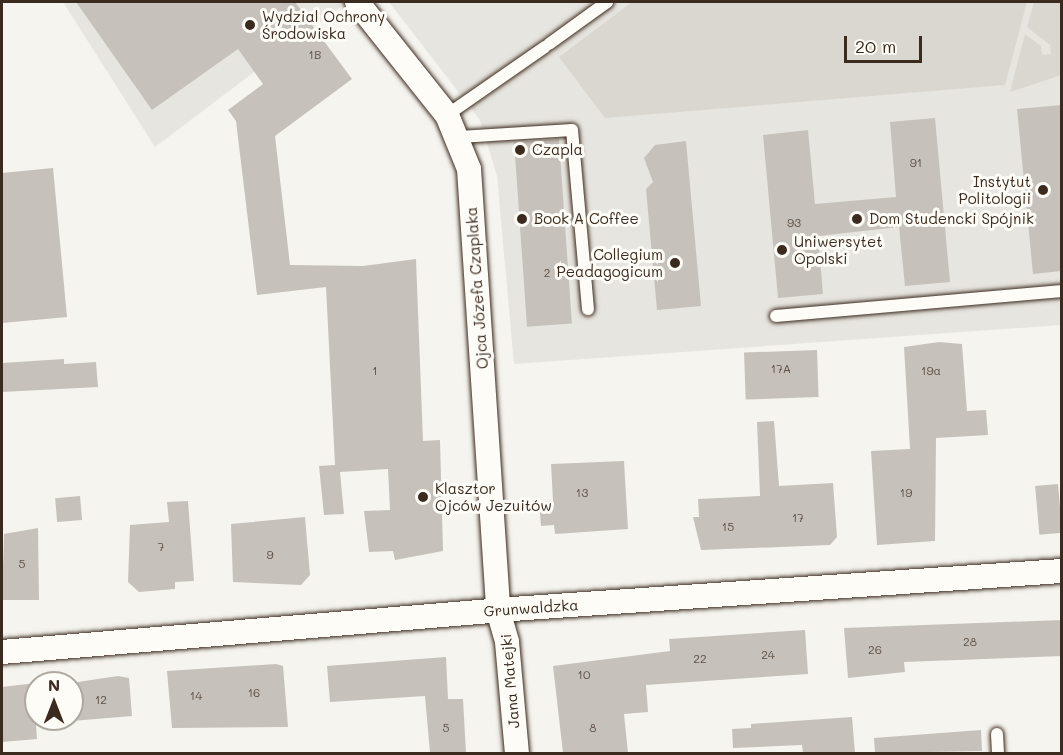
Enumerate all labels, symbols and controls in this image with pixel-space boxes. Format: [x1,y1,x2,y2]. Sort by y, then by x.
place label: Wydzial Ochrony Środowiska [262,7,385,42]
marker: Wydzial Ochrony Środowiska [243,18,257,32]
scale bar [847,24,925,62]
text: 20 m [855,34,896,58]
house number: 1B [309,48,321,62]
place label: Czapla [532,141,583,159]
marker: Czapla [513,143,527,157]
house number: 91 [910,156,922,170]
place label: Instytut Politologii [959,172,1031,207]
marker: Instytut Politologii [1036,183,1050,197]
street label: Ojca Józefa Czaplaka [462,206,492,370]
place label: Book A Coffee [534,210,639,228]
place label: Dom Studencki Spójnik [869,210,1034,228]
marker: Book A Coffee [515,212,529,226]
marker: Dom Studencki Spójnik [850,212,864,226]
house number: 93 [787,216,801,230]
place label: Uniwersytet Opolski [794,232,883,267]
marker: Uniwersytet Opolski [775,243,789,257]
place label: Collegium Peadagogicum [556,245,663,280]
marker: Collegium Peadagogicum [668,256,682,270]
house number: 2 [544,266,550,280]
house number: 17A [771,362,791,376]
house number: 1 [372,364,378,378]
house number: 19a [921,364,941,378]
place label: Klasztor Ojców Jezuitów [435,479,552,514]
house number: 13 [576,486,588,500]
house number: 19 [900,486,912,500]
marker: Klasztor Ojców Jezuitów [416,490,430,504]
house number: 17 [792,511,804,525]
house number: 15 [722,520,734,534]
house number: 7 [158,540,164,554]
house number: 9 [266,548,274,562]
house number: 5 [19,557,25,571]
street label: Grunwaldzka [483,596,579,620]
street label: Jana Matejki [497,633,523,729]
house number: 28 [963,635,977,649]
house number: 26 [868,643,882,657]
house number: 24 [761,648,775,662]
house number: 22 [693,652,707,666]
house number: 10 [578,668,590,682]
north arrow [24,671,84,731]
text: N [48,674,60,695]
house number: 16 [248,686,260,700]
house number: 14 [190,689,202,703]
house number: 12 [95,693,107,707]
house number: 5 [443,721,449,735]
house number: 8 [589,721,597,735]

